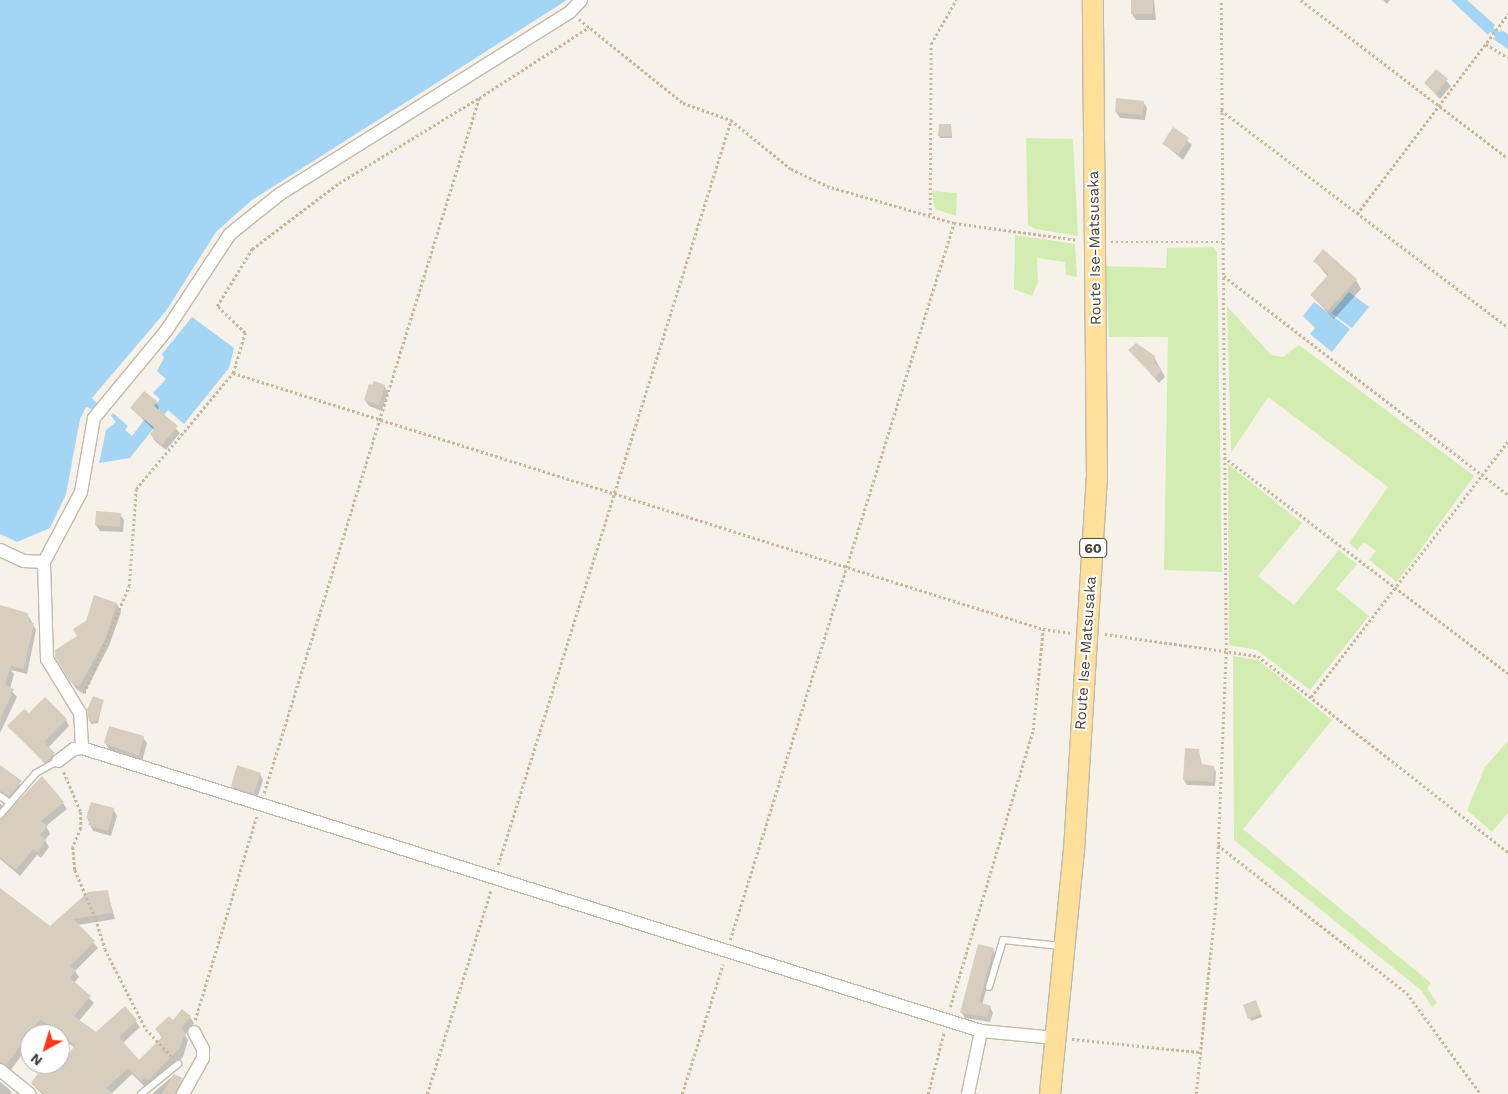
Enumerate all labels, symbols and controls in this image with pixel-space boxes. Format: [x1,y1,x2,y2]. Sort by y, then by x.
street label: Route Ise-Matsusaka [1085,171,1105,325]
road number: 60 [1078,536,1108,560]
street label: Route Ise-Matsusaka [1072,575,1100,731]
north arrow [20,1024,70,1074]
text: N [27,1050,45,1069]

